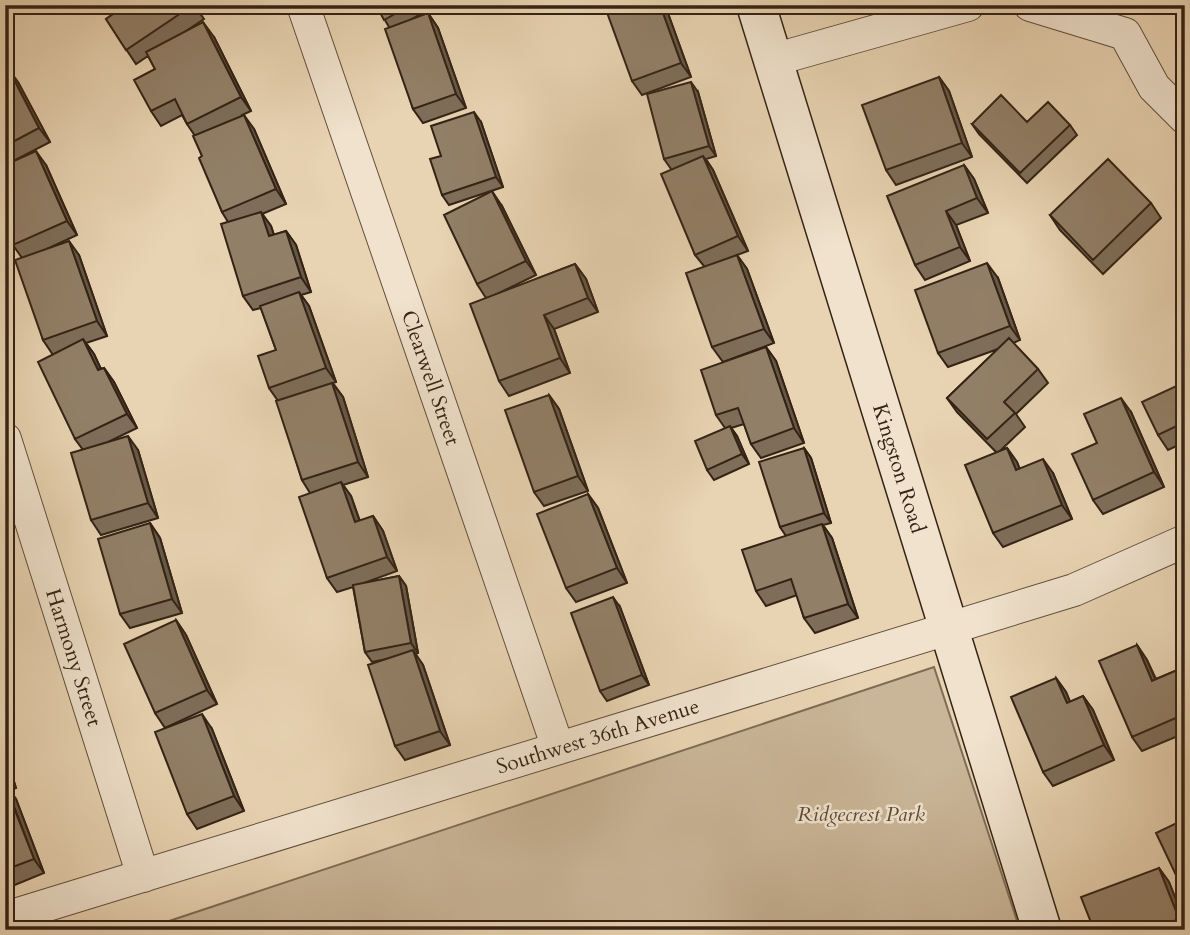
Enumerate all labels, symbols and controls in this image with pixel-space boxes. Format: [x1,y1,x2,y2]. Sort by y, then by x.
street label: Clearwell Street [394,306,468,449]
street label: Kingston Road [866,400,933,537]
street label: Harmony Street [39,585,109,730]
street label: Southwest 36th Avenue [493,691,703,781]
park label: Ridgecrest Park [797,800,925,829]

